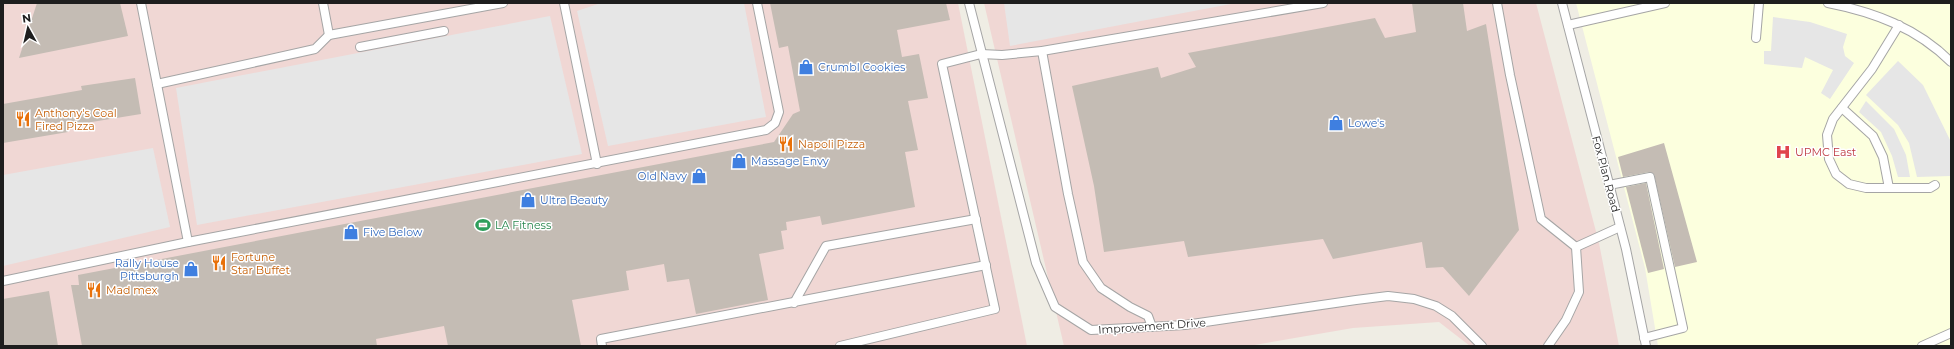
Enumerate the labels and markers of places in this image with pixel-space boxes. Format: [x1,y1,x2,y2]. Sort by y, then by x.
shop icon: Crumbl Cookies [797,58,815,76]
place label: Crumbl Cookies [818,60,906,74]
place label: Anthony's Coal Fired Pizza [35,106,117,133]
restaurant icon: Anthony's Coal Fired Pizza [14,110,32,128]
shop icon: Lowe's [1327,114,1345,132]
place label: Lowe's [1348,116,1385,130]
restaurant icon: Napoli Pizza [777,135,795,153]
place label: Napoli Pizza [798,137,865,151]
hospital icon: UPMC East [1774,143,1792,161]
place label: UPMC East [1795,145,1857,159]
shop icon: Massage Envy [730,152,748,170]
place label: Massage Envy [751,154,829,168]
shop icon: Old Navy [690,167,708,185]
place label: Old Navy [637,169,687,183]
shop icon: Ultra Beauty [519,191,537,209]
place label: Ultra Beauty [540,193,608,207]
sports icon: LA Fitness [474,216,492,234]
place label: LA Fitness [495,218,552,232]
shop icon: Five Below [342,223,360,241]
place label: Five Below [363,225,423,239]
place label: Fortune Star Buffet [231,250,291,277]
restaurant icon: Fortune Star Buffet [210,254,228,272]
place label: Rally House Pittsburgh [115,256,179,283]
shop icon: Rally House Pittsburgh [182,260,200,278]
restaurant icon: Mad mex [85,281,103,299]
place label: Mad mex [106,283,157,297]

